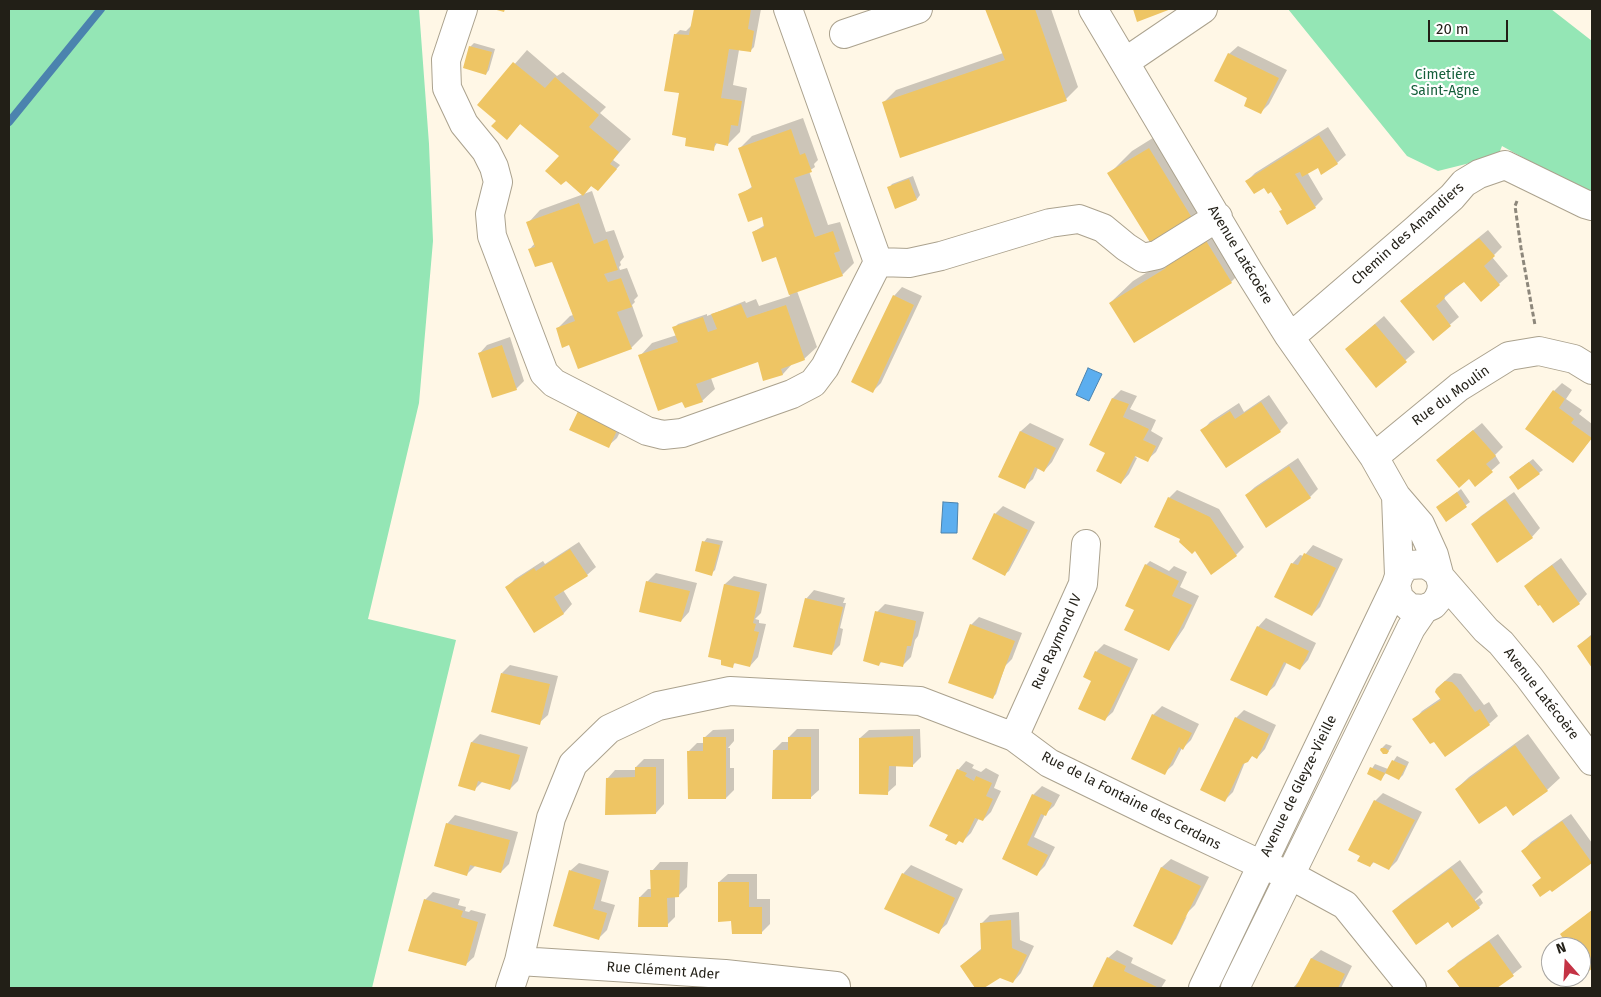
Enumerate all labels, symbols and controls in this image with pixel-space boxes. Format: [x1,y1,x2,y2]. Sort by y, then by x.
scale bar [1431,10,1511,42]
text: 20 m [1436,20,1469,38]
park label: Cimetière Saint-Agne [1411,67,1479,100]
street label: Chemin des Amandiers [1348,179,1468,289]
street label: Avenue Latécoère [1204,203,1276,307]
street label: Rue du Moulin [1409,362,1493,430]
street label: Rue Raymond IV [1028,592,1086,692]
street label: Avenue Latécoère [1500,645,1582,743]
street label: Avenue de Gleyze-Vieille [1257,713,1341,859]
street label: Rue de la Fontaine des Cerdans [1039,748,1223,854]
north arrow [1541,937,1591,987]
text: N [1554,939,1568,958]
street label: Rue Clément Ader [606,959,720,983]

